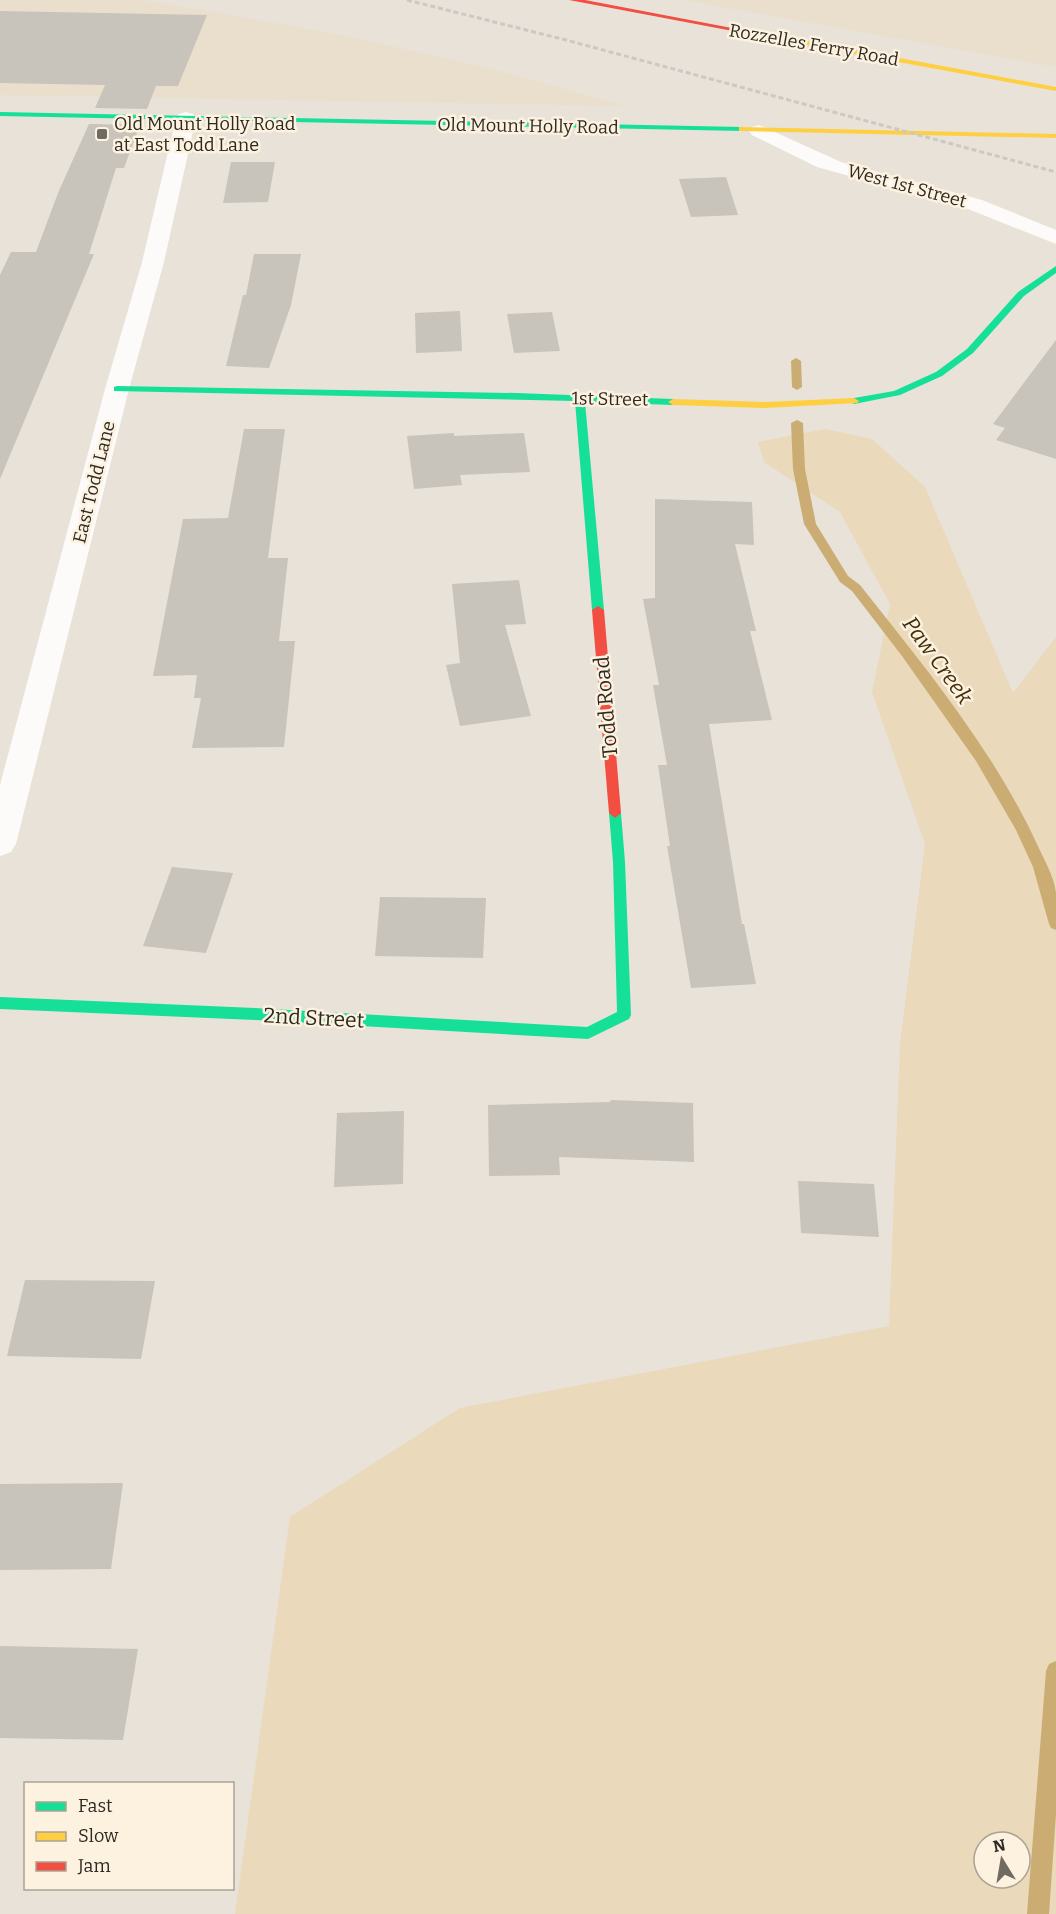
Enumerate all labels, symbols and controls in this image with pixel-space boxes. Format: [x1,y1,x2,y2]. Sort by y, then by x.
street label: Rozzelles Ferry Road [727,19,901,71]
place label: Old Mount Holly Road at East Todd Lane [114,113,296,156]
street label: Old Mount Holly Road [437,113,619,139]
marker: Old Mount Holly Road at East Todd Lane [95,127,109,141]
street label: West 1st Street [845,160,969,213]
street label: 1st Street [571,387,649,411]
street label: East Todd Lane [68,419,120,545]
water label: Paw Creek [897,611,979,710]
street label: Todd Road [589,655,623,759]
street label: 2nd Street [263,1002,365,1034]
legend [24,1782,234,1890]
text: Fast [78,1795,113,1817]
text: Slow [78,1825,119,1847]
north arrow [972,1830,1032,1890]
text: N [991,1835,1007,1856]
text: Jam [77,1855,111,1877]

